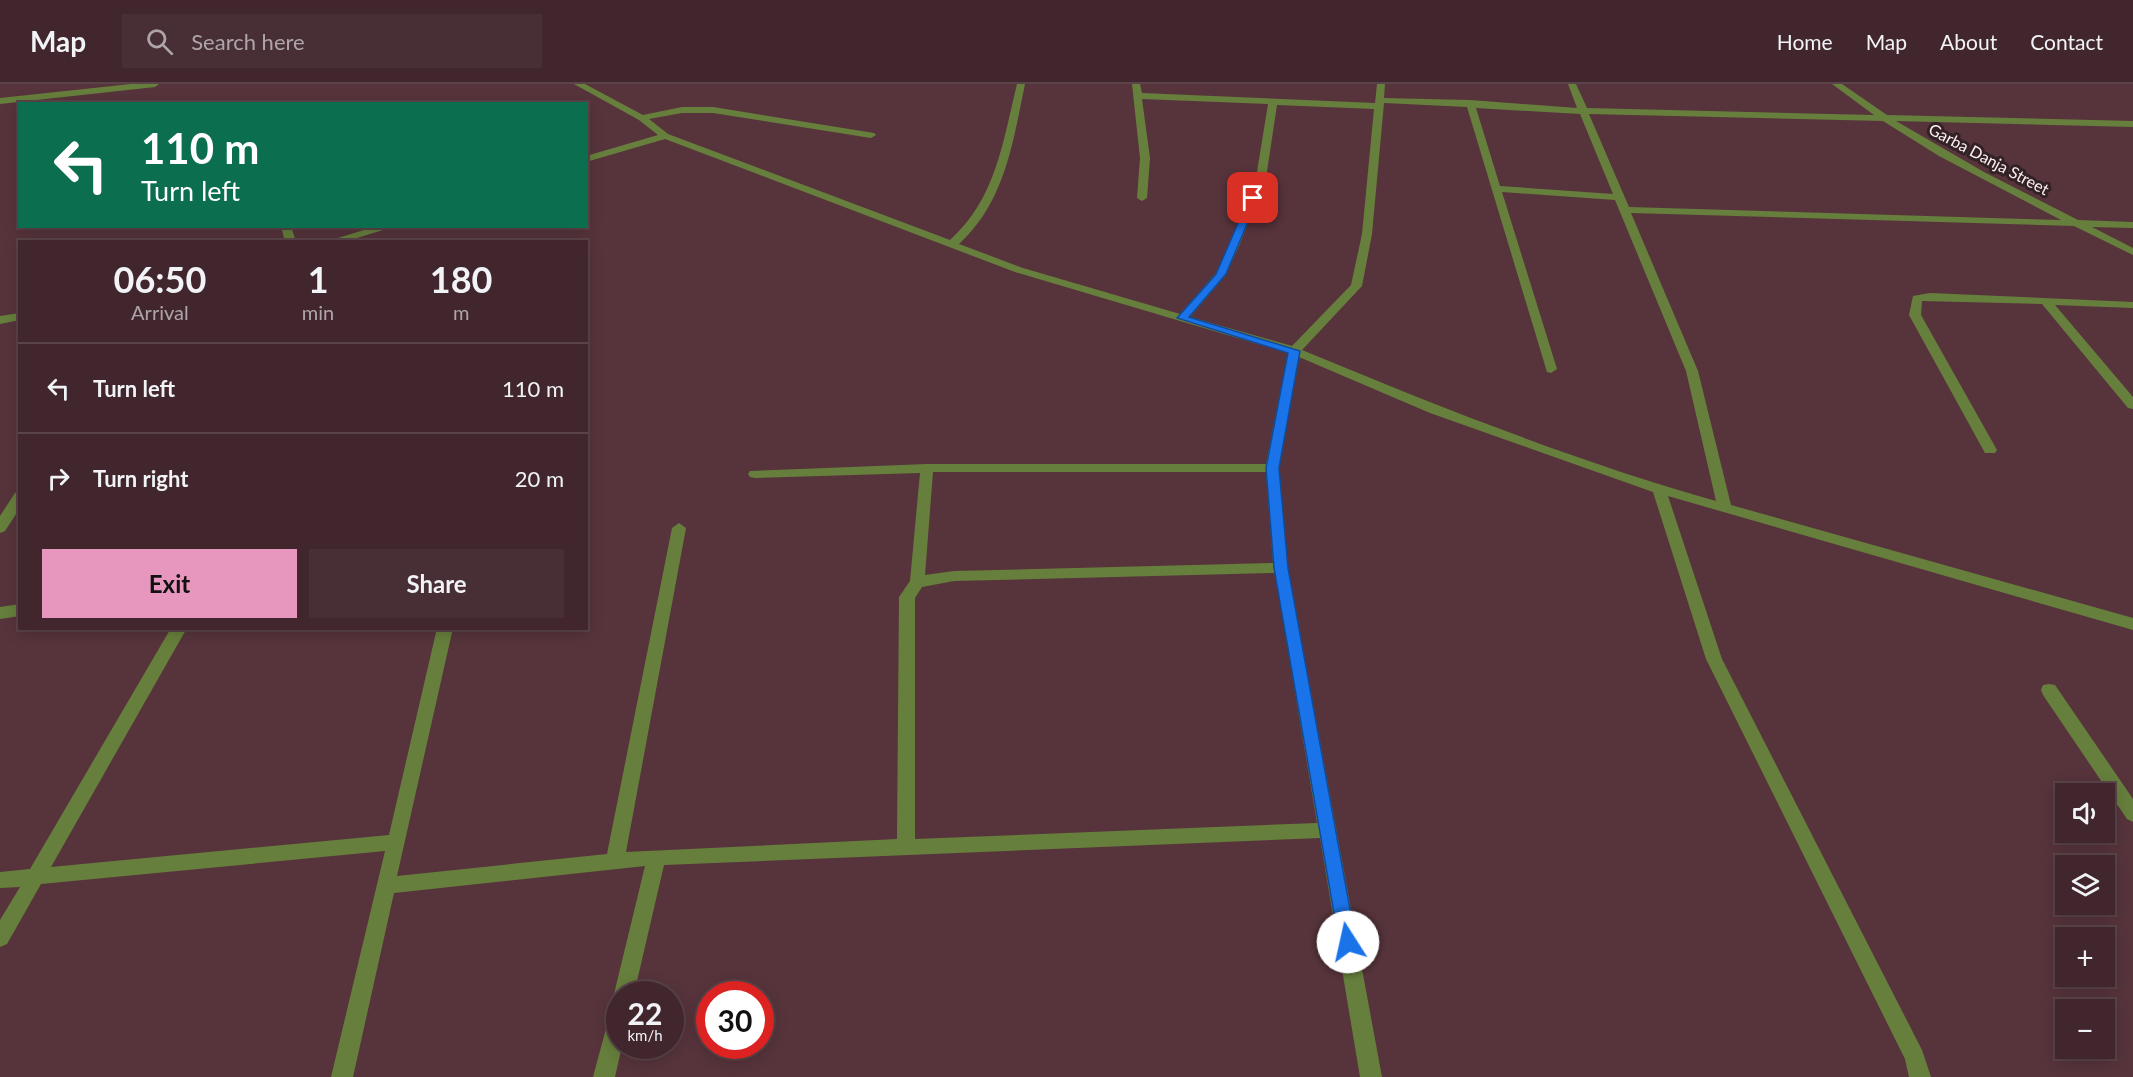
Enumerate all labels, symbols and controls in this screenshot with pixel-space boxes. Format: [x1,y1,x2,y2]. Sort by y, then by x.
search box [122,14,542,68]
text: Map [30,24,86,58]
icon: search [143,25,176,58]
text: Search here [191,28,305,55]
text: Home [1777,29,1833,54]
text: Map [1866,29,1907,54]
text: About [1940,29,1997,54]
text: Contact [2030,29,2103,54]
street label: Garba Danja Street [1926,119,2053,198]
text: 110 m [141,123,259,173]
icon: left [42,126,120,204]
pin [1227,172,1278,223]
text: Turn left [141,174,240,207]
icon: arrive [1236,181,1269,214]
text: 06:50 [114,257,206,301]
text: 1 [308,257,329,301]
text: 180 [430,257,492,301]
text: Arrival [131,300,189,324]
text: min [302,300,334,324]
text: m [453,300,469,324]
icon: left [42,372,75,405]
text: Turn left [93,375,175,402]
text: 110 m [502,375,564,402]
icon: right [42,462,75,495]
text: Turn right [93,465,188,492]
text: 20 m [515,465,564,492]
button: Exit [42,549,297,618]
button: Share [309,549,564,618]
map controls [2055,783,2115,1059]
button: sound [2055,783,2115,843]
button: layers [2055,855,2115,915]
position arrow [1316,910,1380,974]
button: + [2055,927,2115,987]
speed limit sign: 30 [696,981,774,1059]
text: 22 [628,995,662,1031]
button: − [2055,999,2115,1059]
text: km/h [627,1026,663,1044]

